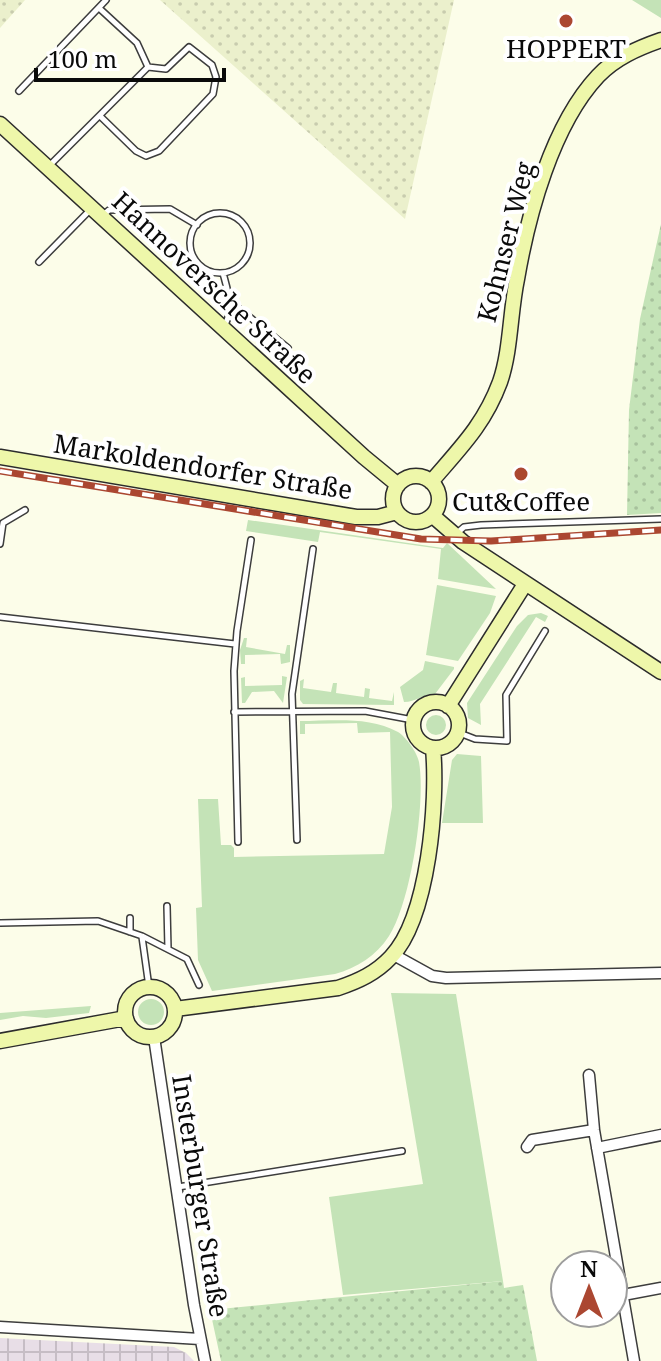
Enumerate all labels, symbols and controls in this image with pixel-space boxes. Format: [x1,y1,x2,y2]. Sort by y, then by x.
marker: HOPPERT [557,12,575,30]
place label: HOPPERT [506,30,626,66]
scale bar [36,32,224,82]
text: 100 m [48,42,117,75]
street label: Kohnser Weg [468,158,542,326]
street label: Hannoversche Straße [105,183,325,392]
street label: Markoldendorfer Straße [51,425,355,507]
marker: Cut&Coffee [512,465,530,483]
place label: Cut&Coffee [452,483,590,519]
street label: Insterburger Straße [164,1072,238,1320]
north arrow [549,1249,629,1329]
text: N [580,1253,598,1283]

